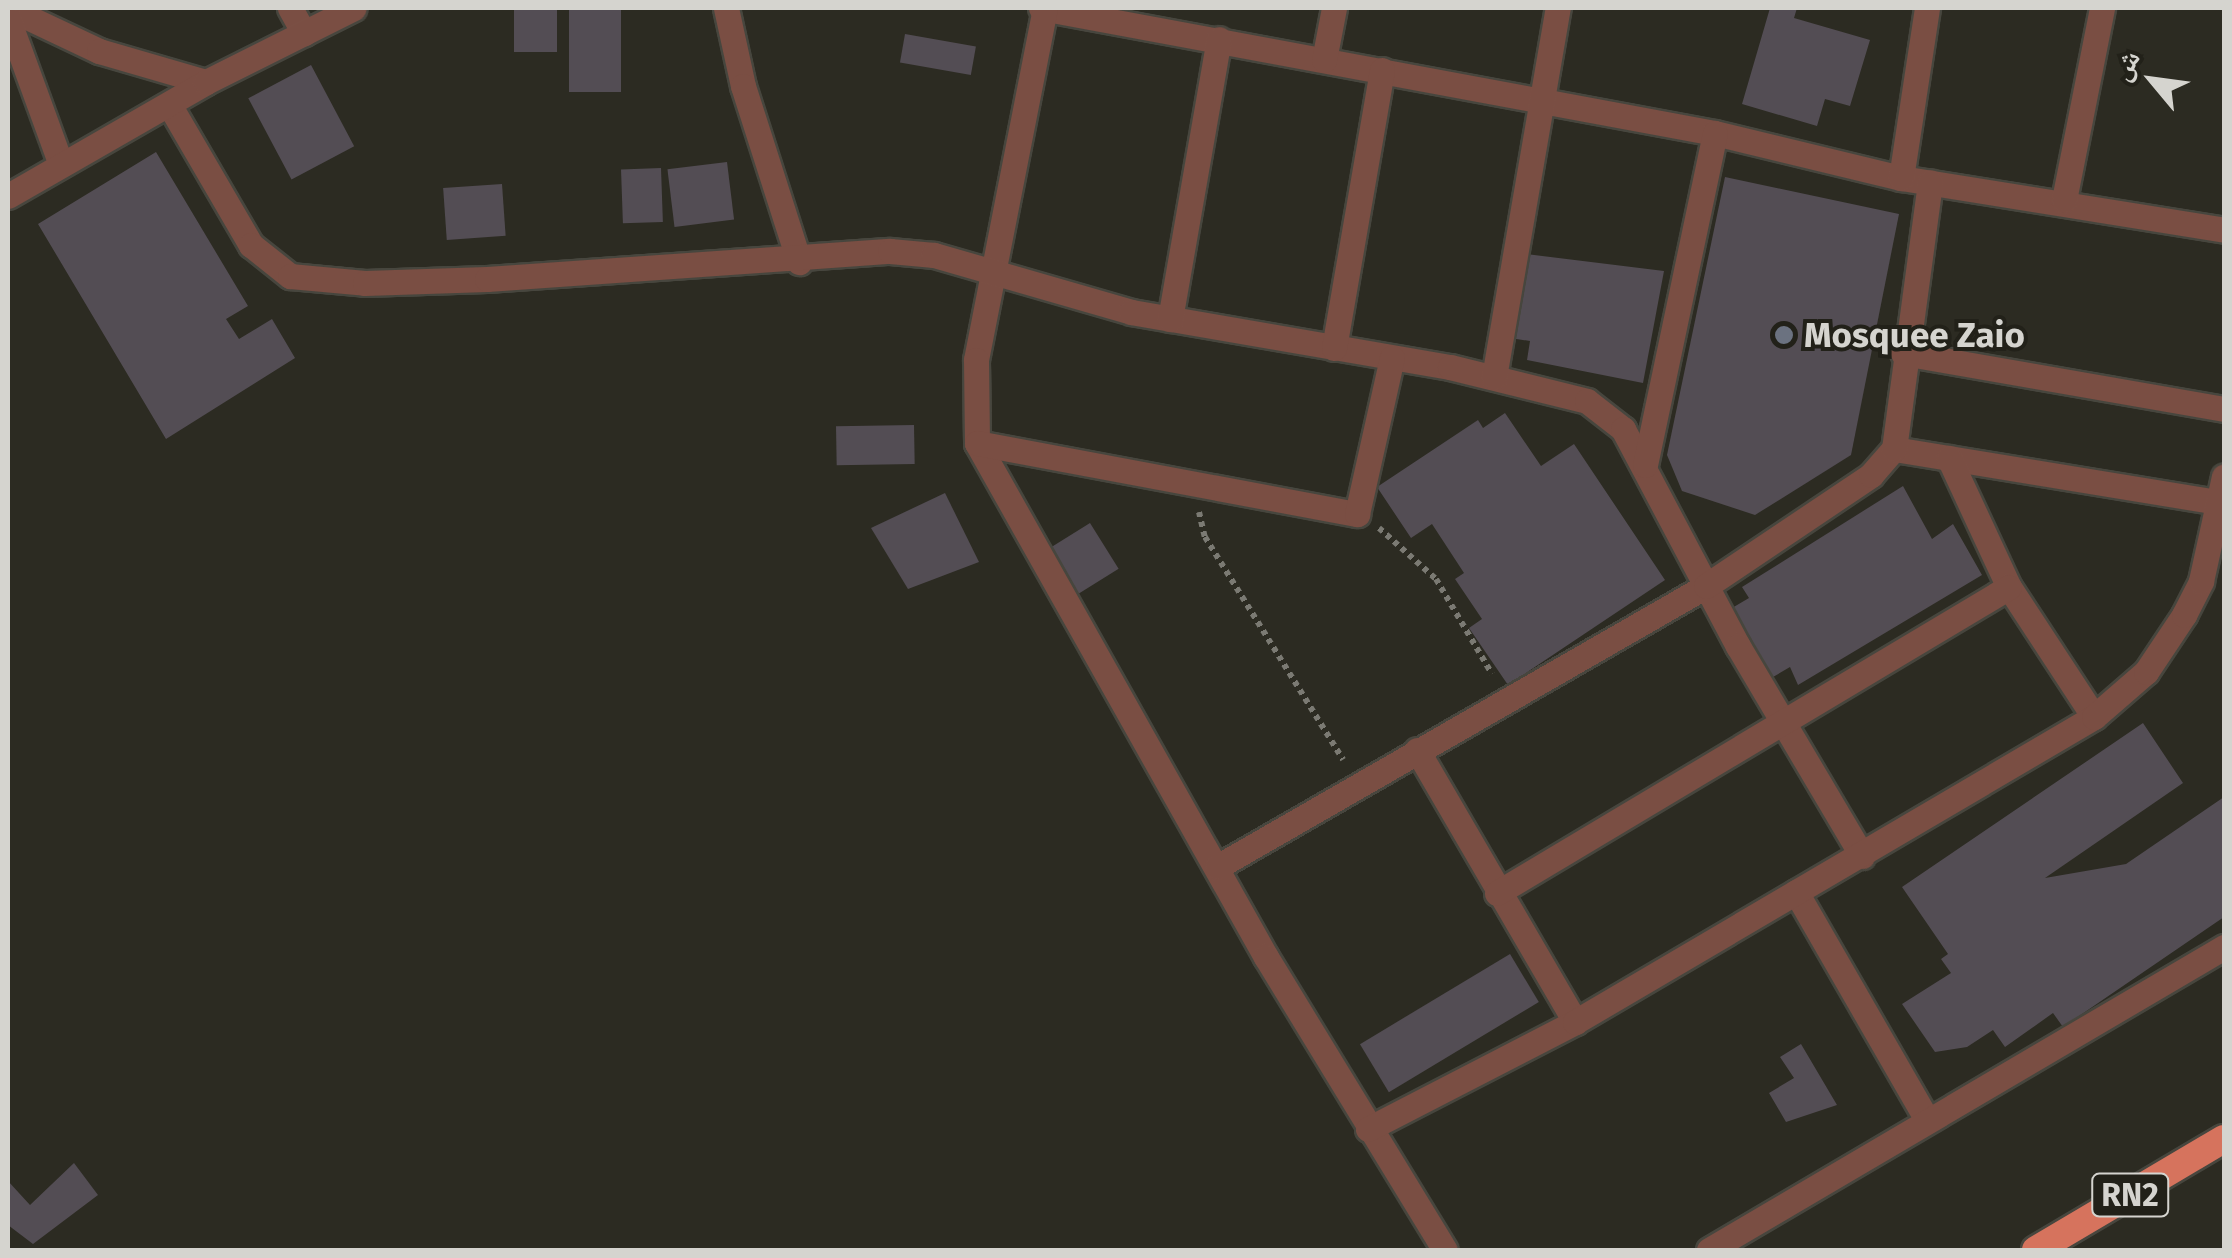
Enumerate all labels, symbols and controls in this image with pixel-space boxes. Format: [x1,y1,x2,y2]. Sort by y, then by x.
north arrow [2102,30,2202,130]
text: ش [2104,44,2147,86]
place label: Mosquee Zaio [1804,314,2025,356]
marker: Mosquee Zaio [1773,324,1795,346]
road number: RN2 [2090,1168,2170,1222]

